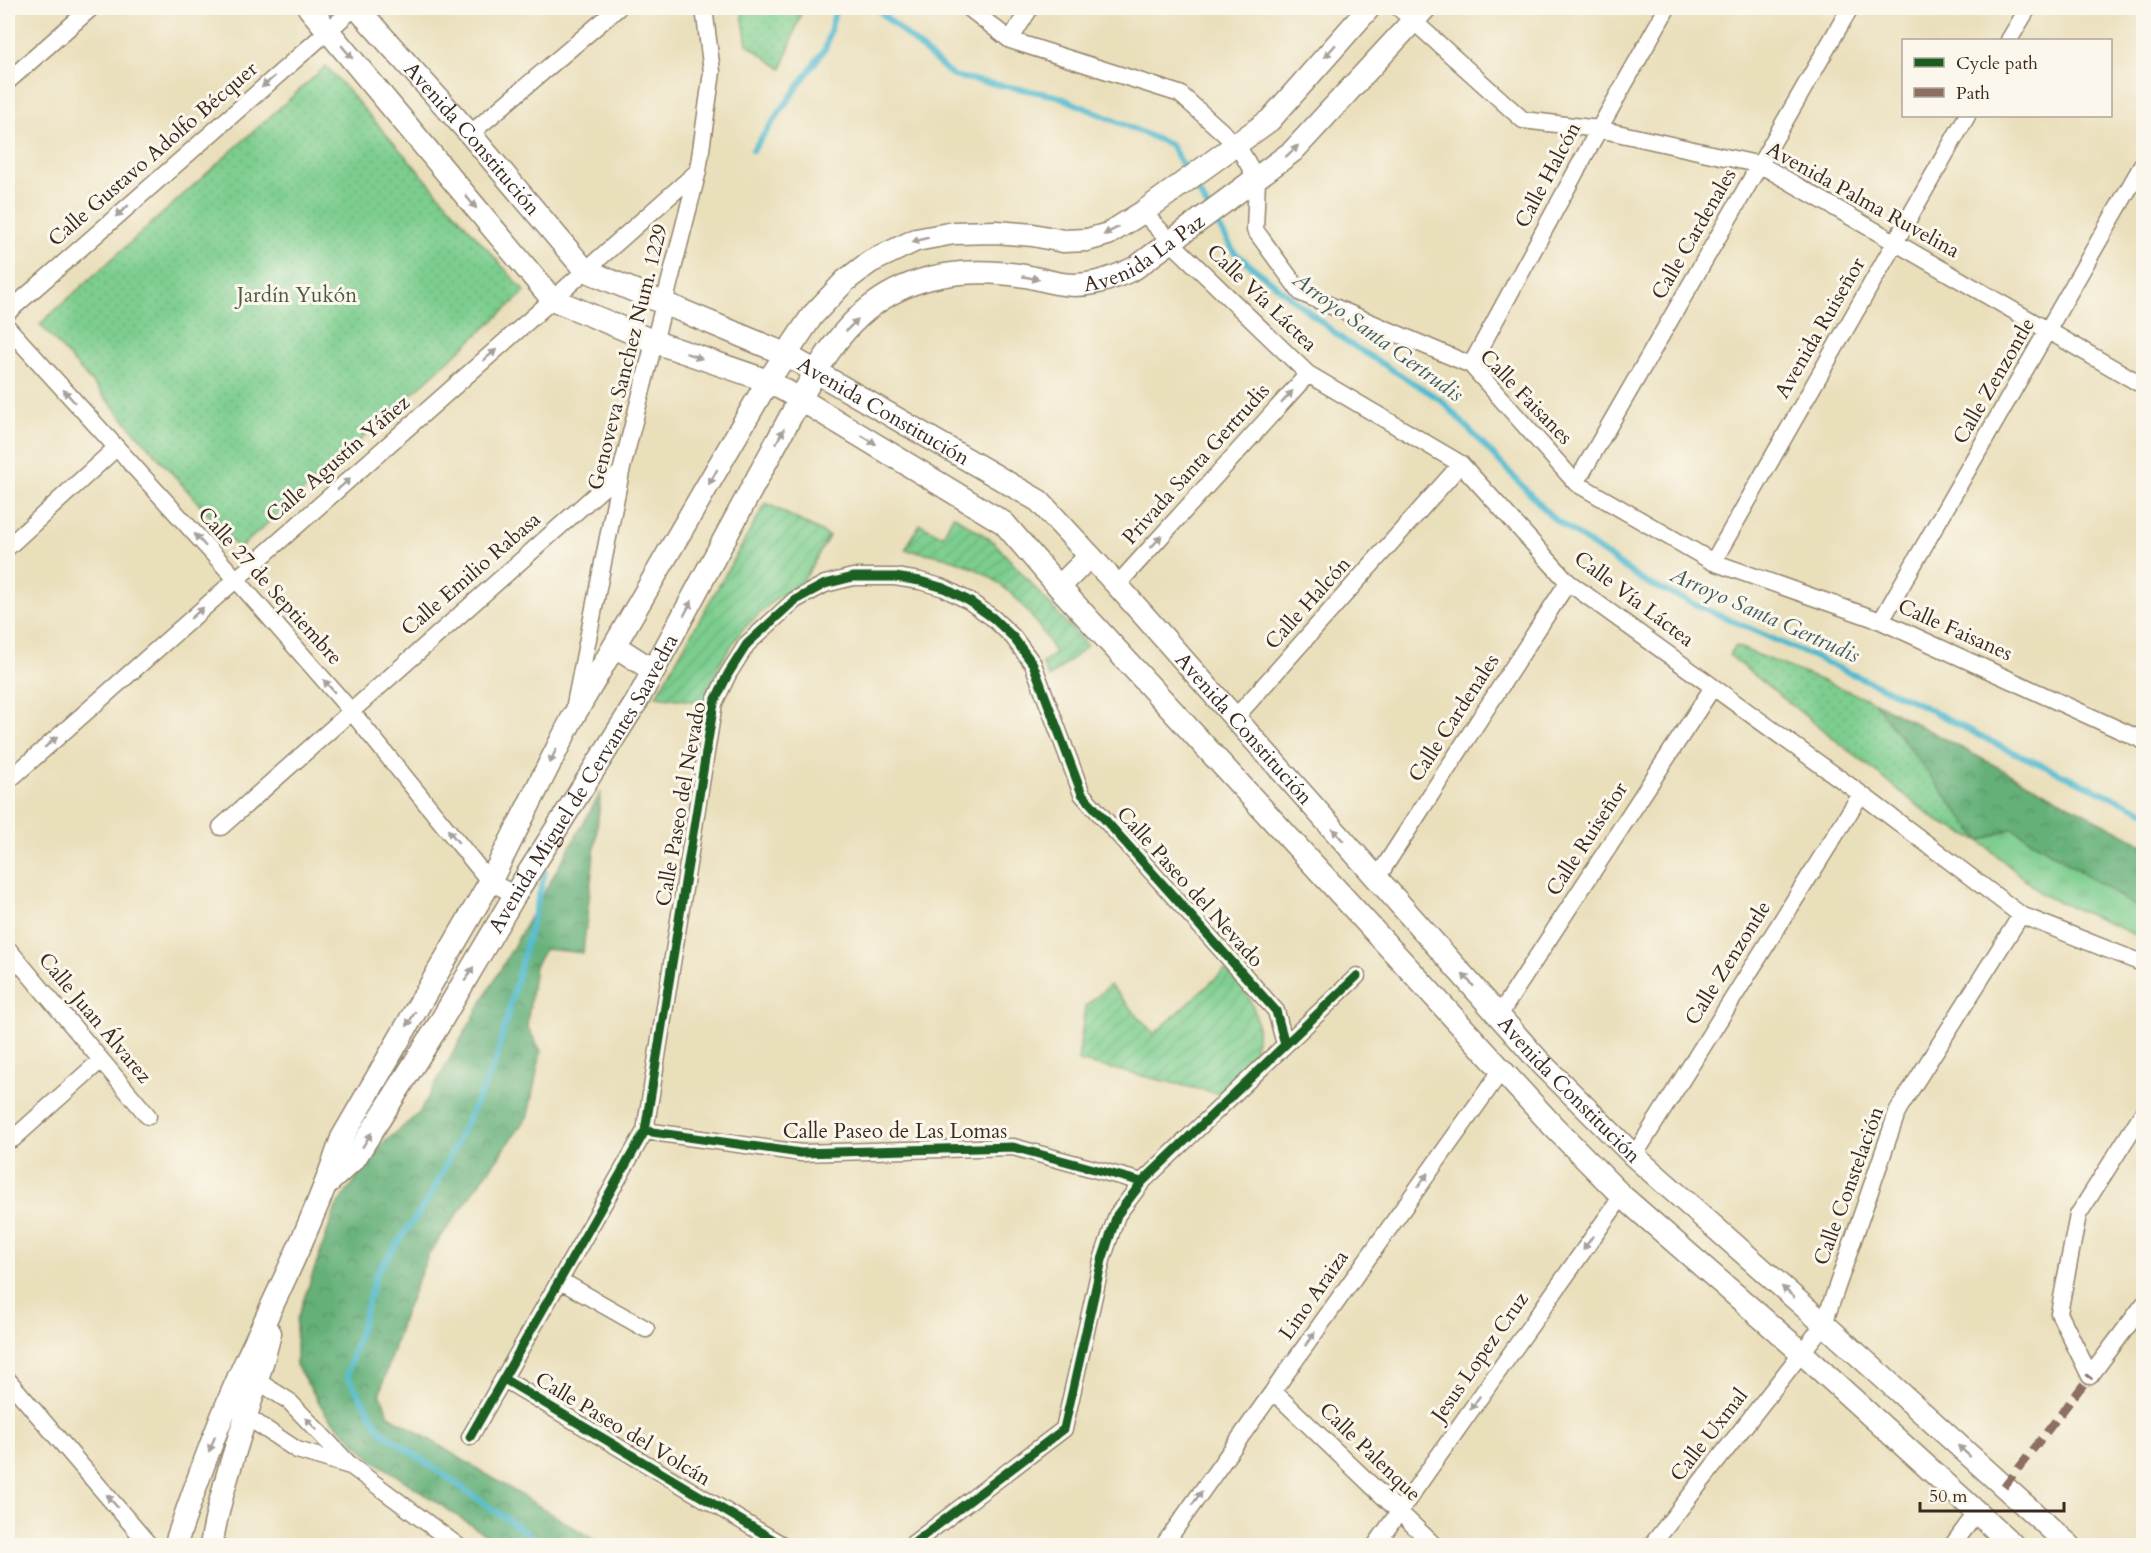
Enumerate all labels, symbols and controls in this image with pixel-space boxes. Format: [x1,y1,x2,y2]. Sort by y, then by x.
legend [1902,39,2112,117]
one-way arrow [1324,43,1337,58]
one-way arrow [340,44,353,59]
text: Cycle path [1956,51,2038,76]
street label: Calle Gustavo Adolfo Bécquer [42,55,264,253]
street label: Avenida Constitución [397,55,547,221]
one-way arrow [261,75,276,88]
text: Path [1956,81,1990,106]
street label: Calle Halcón [1508,117,1588,233]
street label: Avenida Palma Ruvelina [1761,135,1965,265]
one-way arrow [1284,145,1299,158]
street label: Calle Cardenales [1645,163,1743,305]
one-way arrow [465,194,478,210]
one-way arrow [115,204,130,217]
street label: Avenida La Paz [1081,206,1211,299]
street label: Genoveva Sanchez Num. 1229 [581,221,675,493]
one-way arrow [1103,226,1120,236]
one-way arrow [911,236,929,246]
street label: Calle Vía Láctea [1200,238,1324,358]
street label: Avenida Ruiseñor [1768,252,1872,404]
water label: Arroyo Santa Gertrudis [1286,264,1470,410]
one-way arrow [1022,274,1041,283]
park label: Jardín Yukón [234,281,357,310]
street label: Calle Zenzontle [1946,312,2042,450]
one-way arrow [844,318,858,332]
street label: Calle Faisanes [1473,343,1579,451]
one-way arrow [482,348,497,362]
street label: Avenida Constitución [792,350,975,472]
one-way arrow [685,351,703,361]
street label: Privada Santa Gertrudis [1116,377,1276,551]
street label: Calle Agustín Yáñez [260,388,417,530]
one-way arrow [63,389,76,404]
one-way arrow [1280,390,1293,405]
one-way arrow [775,428,785,445]
one-way arrow [861,435,877,446]
one-way arrow [708,469,718,486]
one-way arrow [336,477,351,491]
street label: Calle 27 de Septiembre [191,500,349,672]
street label: Calle Emilio Rabasa [395,505,547,643]
one-way arrow [193,533,207,548]
one-way arrow [1149,534,1163,549]
street label: Calle Vía Láctea [1568,544,1700,654]
street label: Calle Halcón [1258,550,1358,656]
water label: Arroyo Santa Gertrudis [1665,559,1865,670]
street label: Calle Faisanes [1893,592,2017,668]
one-way arrow [683,599,693,616]
one-way arrow [190,606,205,620]
street label: Avenida Miguel de Cervantes Saavedra [481,629,685,938]
street label: Avenida Constitución [1169,646,1320,811]
street label: Calle Cardenales [1402,648,1506,788]
one-way arrow [323,679,336,694]
street label: Calle Paseo del Nevado [649,699,713,909]
one-way arrow [43,736,58,749]
one-way arrow [549,747,558,764]
street label: Calle Ruiseñor [1539,776,1635,902]
street label: Calle Paseo del Nevado [1110,800,1270,974]
one-way arrow [1332,828,1345,843]
one-way arrow [448,829,460,844]
street label: Calle Zenzontle [1678,895,1778,1031]
street label: Calle Juan Álvarez [32,946,159,1090]
one-way arrow [463,966,474,982]
one-way arrow [1461,973,1475,988]
street label: Avenida Constitución [1491,1010,1647,1169]
one-way arrow [406,1011,416,1028]
street label: Calle Constelación [1807,1103,1891,1269]
street label: Calle Paseo de Las Lomas [783,1117,1007,1146]
one-way arrow [361,1131,372,1148]
one-way arrow [1417,1172,1428,1188]
one-way arrow [1582,1235,1594,1251]
street label: Lino Araiza [1272,1244,1356,1346]
street label: Jesus Lopez Cruz [1423,1286,1536,1430]
one-way arrow [1781,1286,1796,1299]
one-way arrow [1304,1331,1316,1347]
street label: Calle Paseo del Volcán [530,1365,716,1493]
street label: Calle Uxmal [1663,1382,1755,1488]
one-way arrow [1469,1394,1481,1410]
street label: Calle Palenque [1313,1396,1427,1508]
one-way arrow [304,1417,318,1431]
one-way arrow [207,1436,217,1454]
one-way arrow [1957,1444,1971,1458]
scale bar [1920,1475,2064,1513]
text: 50 m [1929,1484,1968,1509]
one-way arrow [1191,1490,1203,1506]
one-way arrow [106,1494,119,1509]

